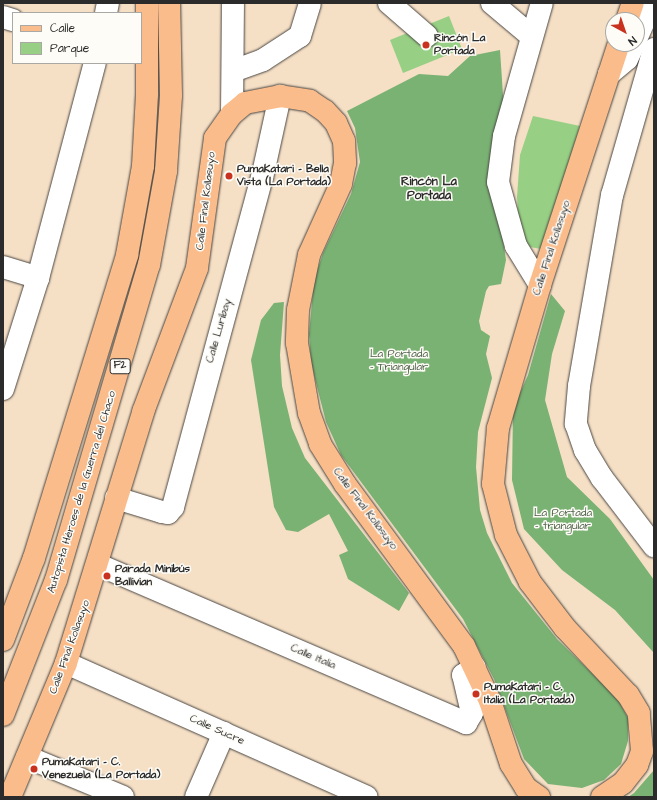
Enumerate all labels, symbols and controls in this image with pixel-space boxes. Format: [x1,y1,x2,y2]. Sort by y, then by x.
legend [12,12,142,64]
north arrow [605,12,645,52]
text: Calle [50,20,75,37]
place label: Rincón La Portada [434,32,485,58]
text: N [625,33,640,49]
text: Parque [50,40,89,57]
marker: Rincón La Portada [421,40,431,50]
street label: Calle Final Kollasuyo [193,151,219,251]
place label: PumaKatari - Bella Vista (La Portada) [237,163,331,189]
marker: PumaKatari - Bella Vista (La Portada) [224,171,234,181]
district label: Rincón La Portada [401,175,457,203]
street label: Calle Final Kollasuyo [530,199,574,297]
street label: Calle Luribay [204,297,234,365]
park label: La Portada - Triangular [370,348,428,374]
road number: F2 [109,358,131,374]
street label: Autopista Héroes de la Guerra del Chaco [45,389,119,595]
street label: Calle Final Kollasuyo [330,466,400,552]
park label: La Portada - triangular [534,507,592,533]
place label: Parada Minibús Ballivian [115,563,190,589]
marker: Parada Minibús Ballivian [102,571,112,581]
street label: Calle Final Kollasuyo [47,598,93,696]
street label: Calle Italia [288,642,338,672]
place label: PumaKatari - C. Italia (La Portada) [484,681,574,707]
marker: PumaKatari - C. Italia (La Portada) [471,689,481,699]
street label: Calle Sucre [187,712,247,748]
place label: PumaKatari - C. Venezuela (La Portada) [42,756,160,782]
marker: PumaKatari - C. Venezuela (La Portada) [29,764,39,774]

